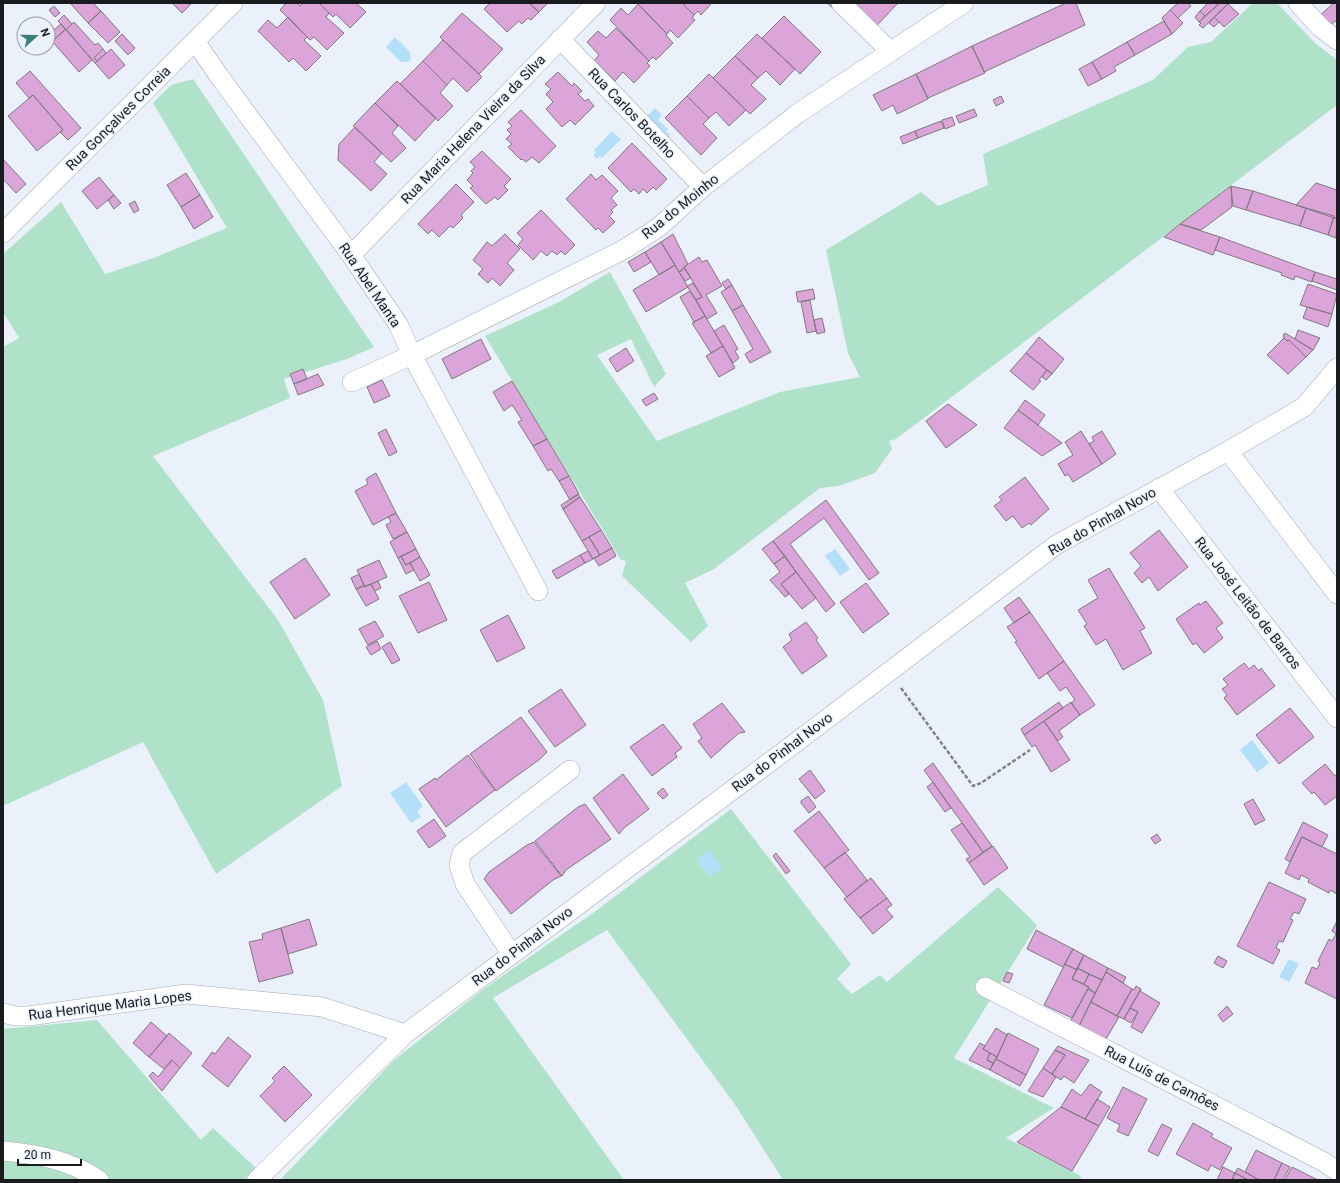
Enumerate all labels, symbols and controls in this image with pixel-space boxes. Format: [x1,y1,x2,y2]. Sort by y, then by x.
north arrow [16,16,56,56]
text: N [37,27,52,39]
street label: Rua Maria Helena Vieira da Silva [398,51,548,207]
street label: Rua Gonçalves Correia [63,63,173,173]
street label: Rua Carlos Botelho [585,65,679,161]
street label: Rua do Moinho [639,170,722,242]
street label: Rua Abel Manta [336,240,404,330]
street label: Rua do Pinhal Novo [1045,484,1159,558]
street label: Rua José Leitão de Barros [1192,534,1304,672]
street label: Rua do Pinhal Novo [729,709,835,795]
street label: Rua do Pinhal Novo [469,903,575,989]
street label: Rua Henrique Maria Lopes [27,987,193,1023]
street label: Rua Luís de Camões [1102,1042,1222,1114]
scale bar [18,1141,81,1167]
text: 20 m [24,1148,51,1162]

